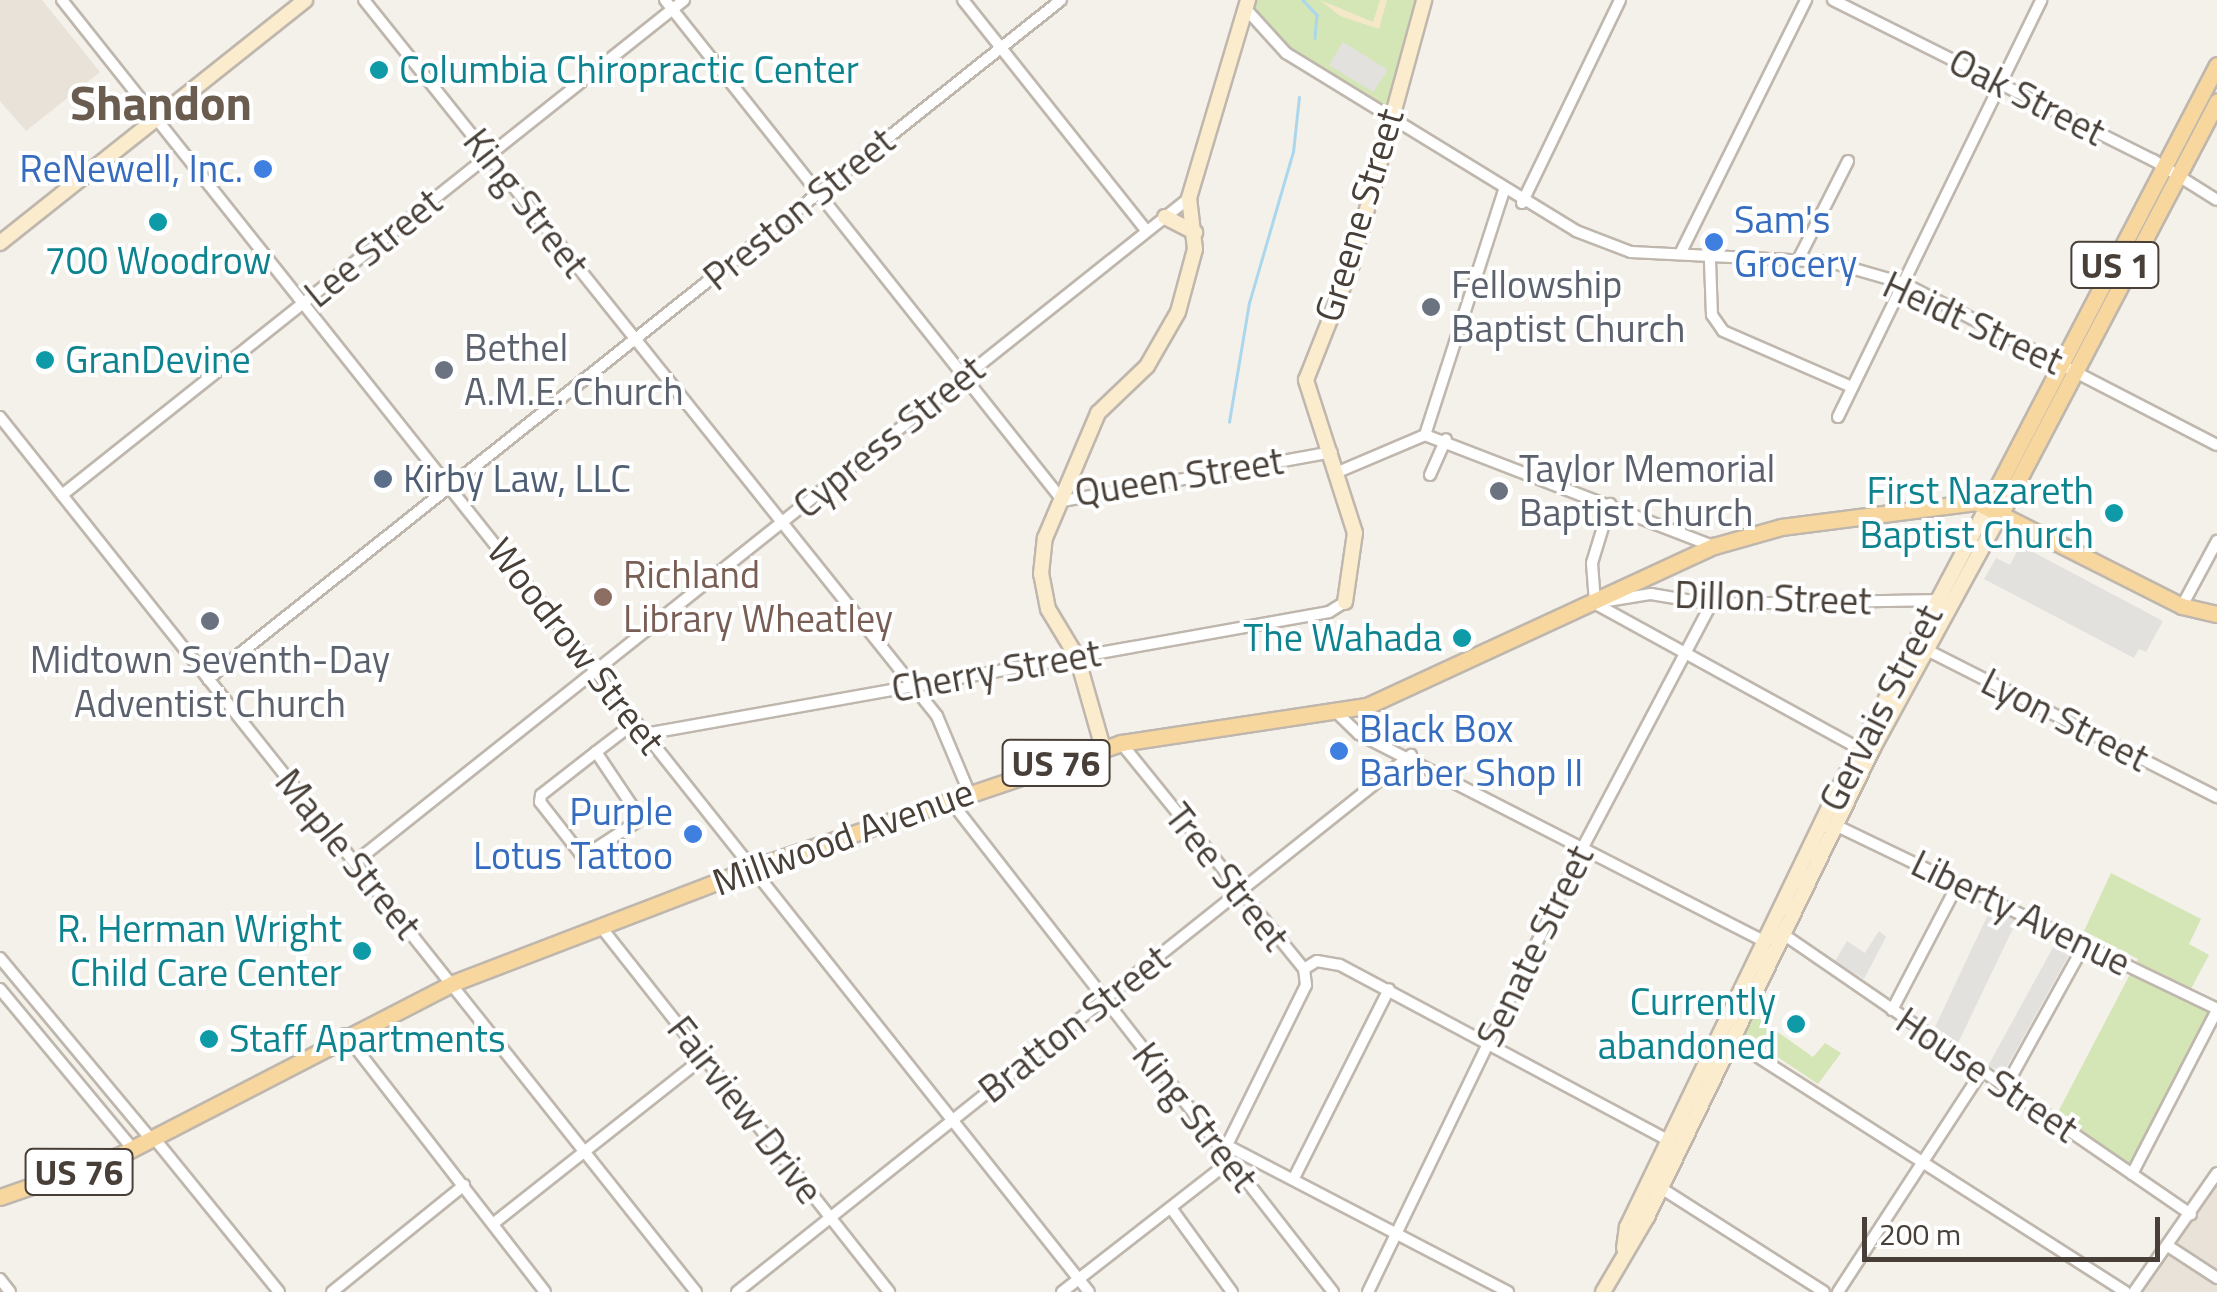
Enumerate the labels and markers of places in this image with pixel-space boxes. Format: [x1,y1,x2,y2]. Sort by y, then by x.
place label: Columbia Chiropractic Center [399,47,859,93]
marker: Columbia Chiropractic Center [368,59,390,81]
place label: ReNewell, Inc. [19,146,243,192]
marker: ReNewell, Inc. [252,158,274,180]
place label: Sam's Grocery [1734,197,1857,286]
marker: 700 Woodrow [147,211,169,233]
marker: Sam's Grocery [1703,231,1725,253]
place label: 700 Woodrow [45,238,271,284]
place label: Fellowship Baptist Church [1451,262,1685,352]
marker: Fellowship Baptist Church [1420,296,1442,318]
place label: Bethel A.M.E. Church [464,325,684,414]
place label: GranDevine [65,337,251,383]
marker: GranDevine [34,349,56,371]
marker: Bethel A.M.E. Church [433,359,455,381]
place label: Taylor Memorial Baptist Church [1519,446,1775,536]
place label: Kirby Law, LLC [403,456,631,502]
marker: Kirby Law, LLC [372,468,394,490]
place label: First Nazareth Baptist Church [1860,468,2094,558]
marker: Taylor Memorial Baptist Church [1488,480,1510,502]
marker: First Nazareth Baptist Church [2103,502,2125,524]
place label: Richland Library Wheatley [623,552,893,642]
marker: Richland Library Wheatley [592,586,614,608]
marker: Midtown Seventh-Day Adventist Church [199,610,221,632]
place label: The Wahada [1243,615,1442,661]
marker: The Wahada [1451,627,1473,649]
place label: Midtown Seventh-Day Adventist Church [30,637,390,726]
place label: Black Box Barber Shop II [1359,706,1583,796]
marker: Black Box Barber Shop II [1328,740,1350,762]
place label: Purple Lotus Tattoo [473,789,673,878]
marker: Purple Lotus Tattoo [682,823,704,845]
place label: R. Herman Wright Child Care Center [57,906,342,996]
marker: R. Herman Wright Child Care Center [351,940,373,962]
place label: Currently abandoned [1598,979,1776,1068]
marker: Currently abandoned [1785,1013,1807,1035]
place label: Staff Apartments [229,1016,506,1062]
marker: Staff Apartments [198,1028,220,1050]

